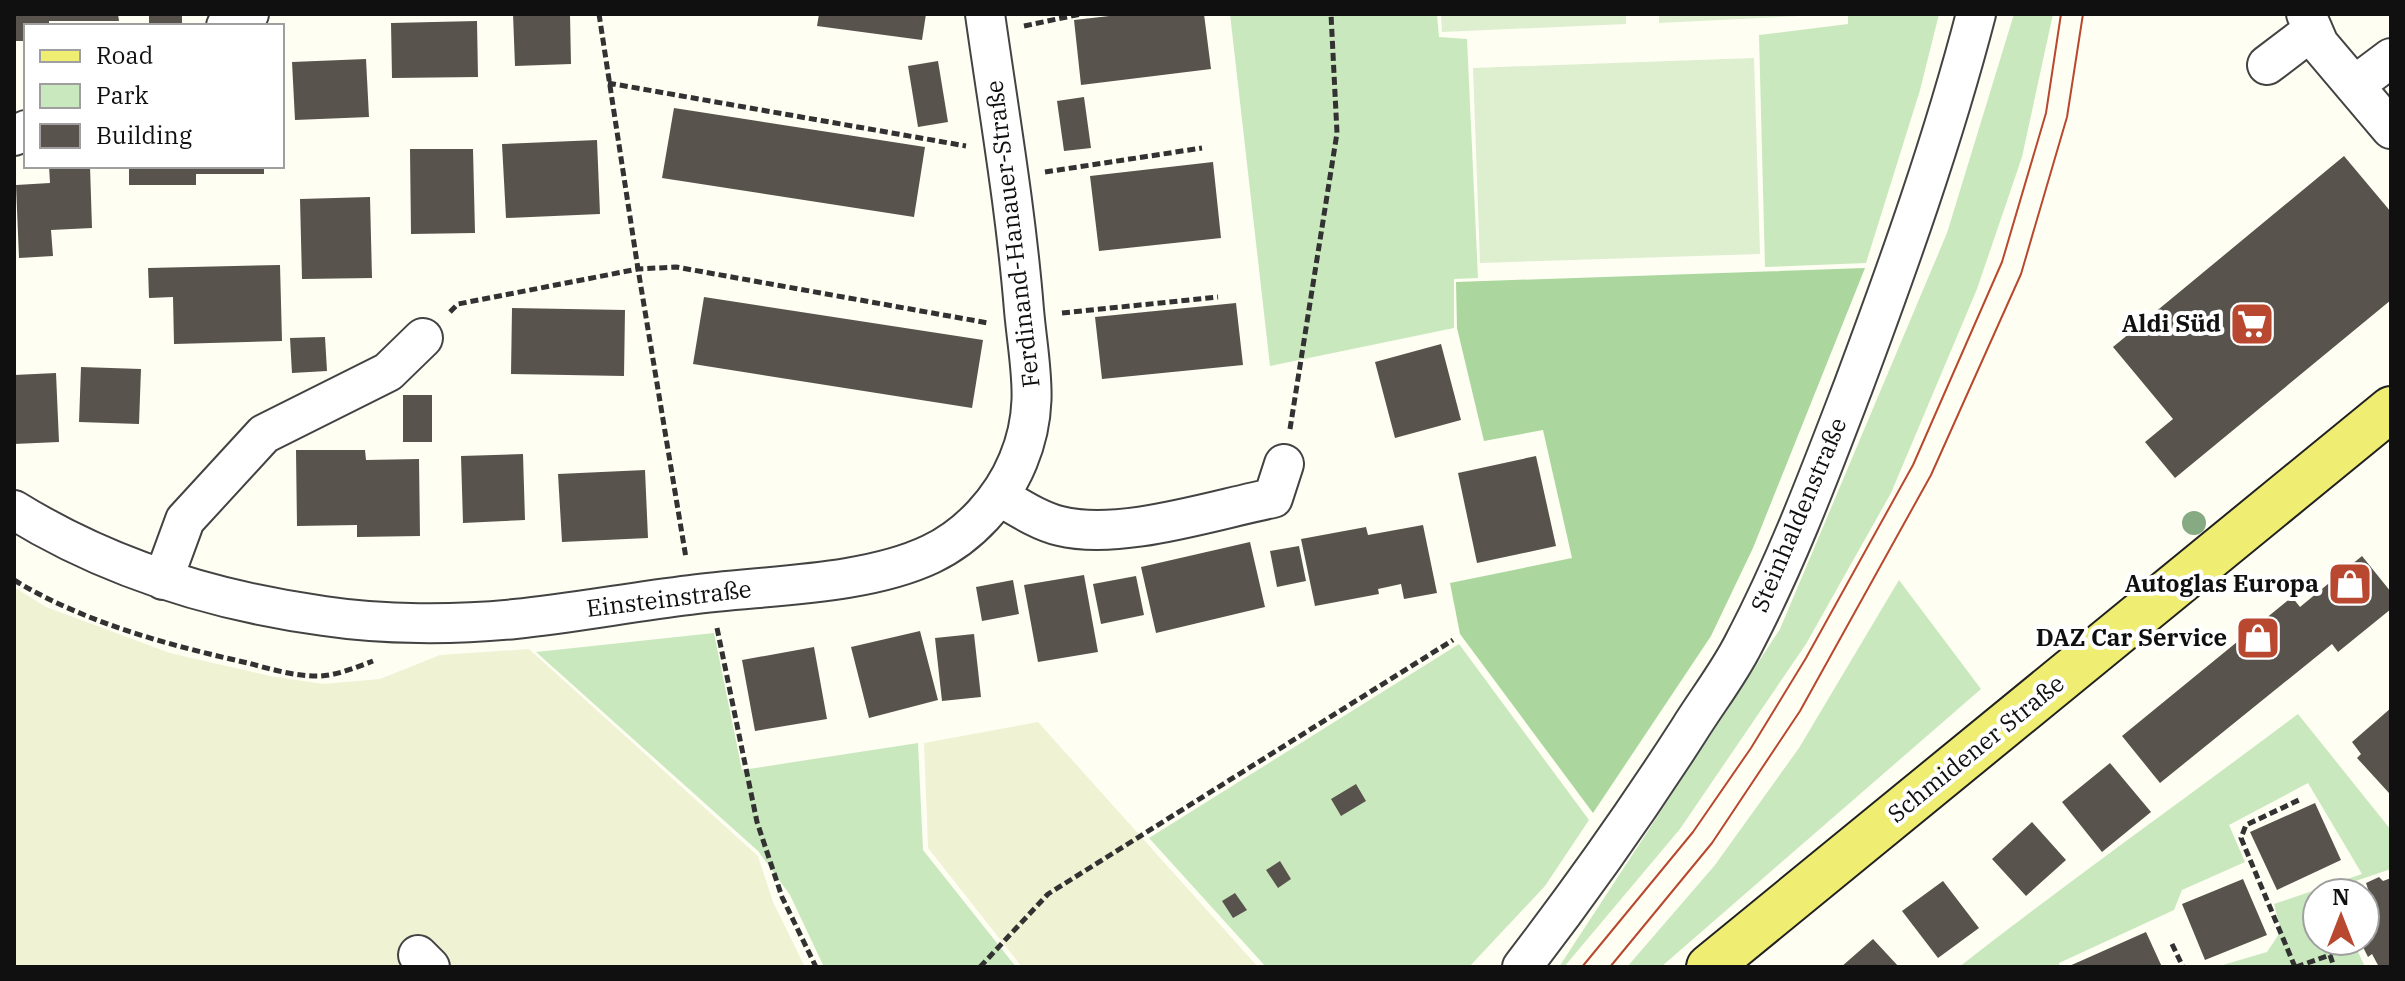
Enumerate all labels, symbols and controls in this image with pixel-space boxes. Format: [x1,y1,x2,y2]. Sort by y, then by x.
legend [24,24,284,168]
text: Road [96,39,153,71]
text: Park [96,79,148,111]
street label: Ferdinand-Hanauer-Straße [977,79,1047,390]
text: Building [96,119,192,151]
supermarket icon: Aldi Süd [2228,300,2276,348]
place label: Aldi Süd [2122,307,2221,339]
street label: Steinhaldenstraße [1743,412,1854,617]
shop icon: Autoglas Europa [2326,560,2374,608]
place label: Autoglas Europa [2125,567,2319,599]
street label: Einsteinstraße [585,572,753,624]
shop icon: DAZ Car Service [2234,614,2282,662]
place label: DAZ Car Service [2036,621,2227,653]
street label: Schmidener Straße [1880,667,2070,829]
north arrow [2301,877,2381,957]
text: N [2332,882,2350,911]

